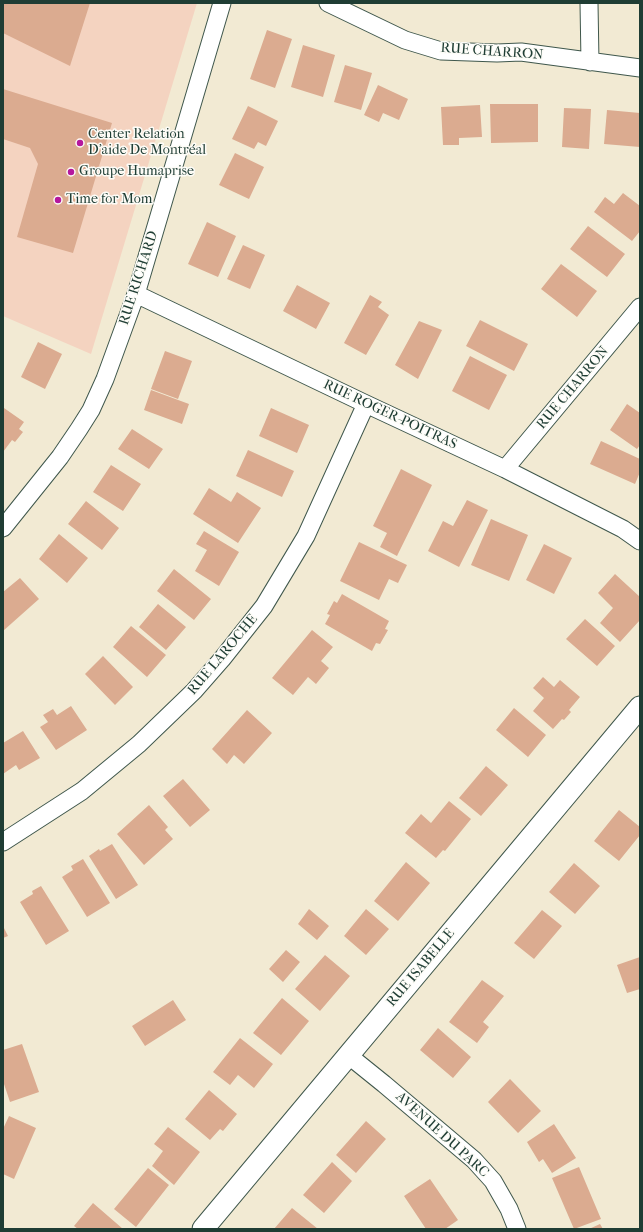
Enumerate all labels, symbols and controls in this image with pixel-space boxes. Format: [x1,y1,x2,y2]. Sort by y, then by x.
street label: RUE CHARRON [440,40,544,64]
place label: Center Relation D'aide De Montréal [88,127,206,160]
marker: Center Relation D'aide De Montréal [75,138,85,148]
place label: Groupe Humaprise [79,164,194,180]
marker: Groupe Humaprise [66,167,76,177]
place label: Time for Mom [66,192,152,208]
marker: Time for Mom [53,195,63,205]
street label: RUE RICHARD [116,229,162,327]
street label: RUE CHARRON [533,343,613,433]
street label: RUE ROGER-POITRAS [320,377,460,453]
street label: RUE LAROCHE [185,611,261,699]
street label: RUE ISABELLE [383,926,459,1010]
street label: AVENUE DU PARC [392,1089,492,1181]

